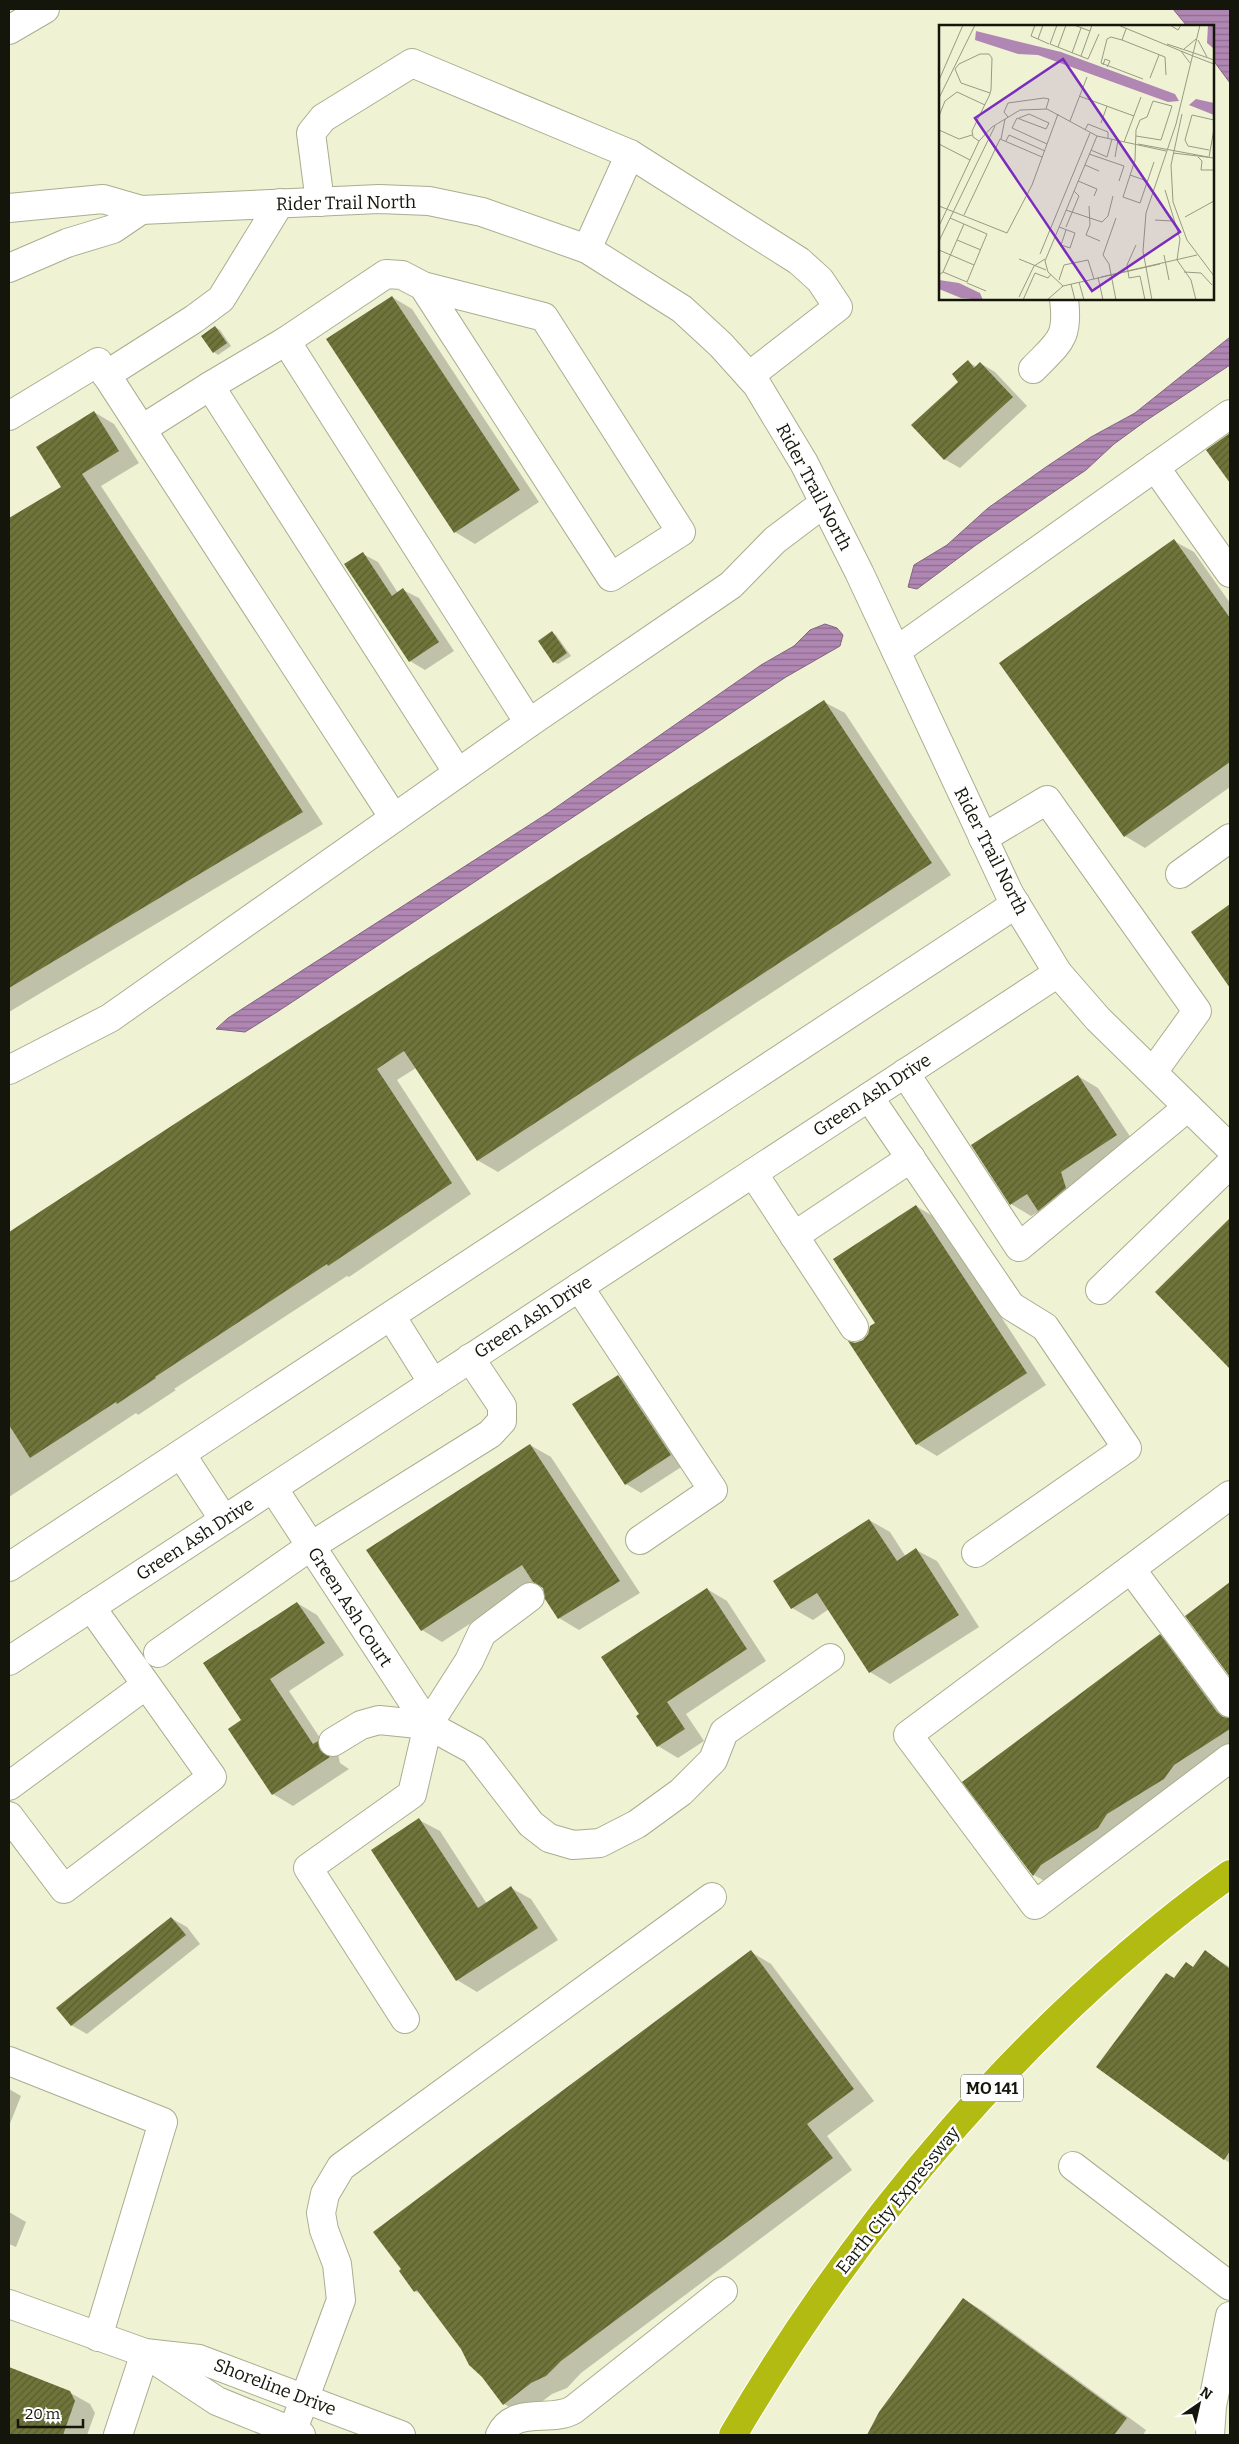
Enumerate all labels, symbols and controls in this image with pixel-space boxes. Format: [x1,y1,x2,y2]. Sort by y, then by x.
inset map [939,25,1214,300]
street label: Rider Trail North [276,191,416,215]
street label: Rider Trail North [771,420,857,554]
street label: Rider Trail North [949,783,1033,919]
street label: Green Ash Drive [809,1049,935,1141]
street label: Green Ash Drive [470,1271,596,1363]
street label: Green Ash Drive [132,1493,258,1585]
street label: Green Ash Court [303,1543,397,1671]
road number: MO 141 [961,2074,1023,2102]
street label: Earth City Expressway [832,2121,965,2278]
street label: Shoreline Drive [211,2354,339,2420]
north arrow [1174,2379,1224,2429]
text: N [1197,2384,1215,2404]
scale bar [18,2396,82,2428]
text: 20 m [25,2405,61,2423]

